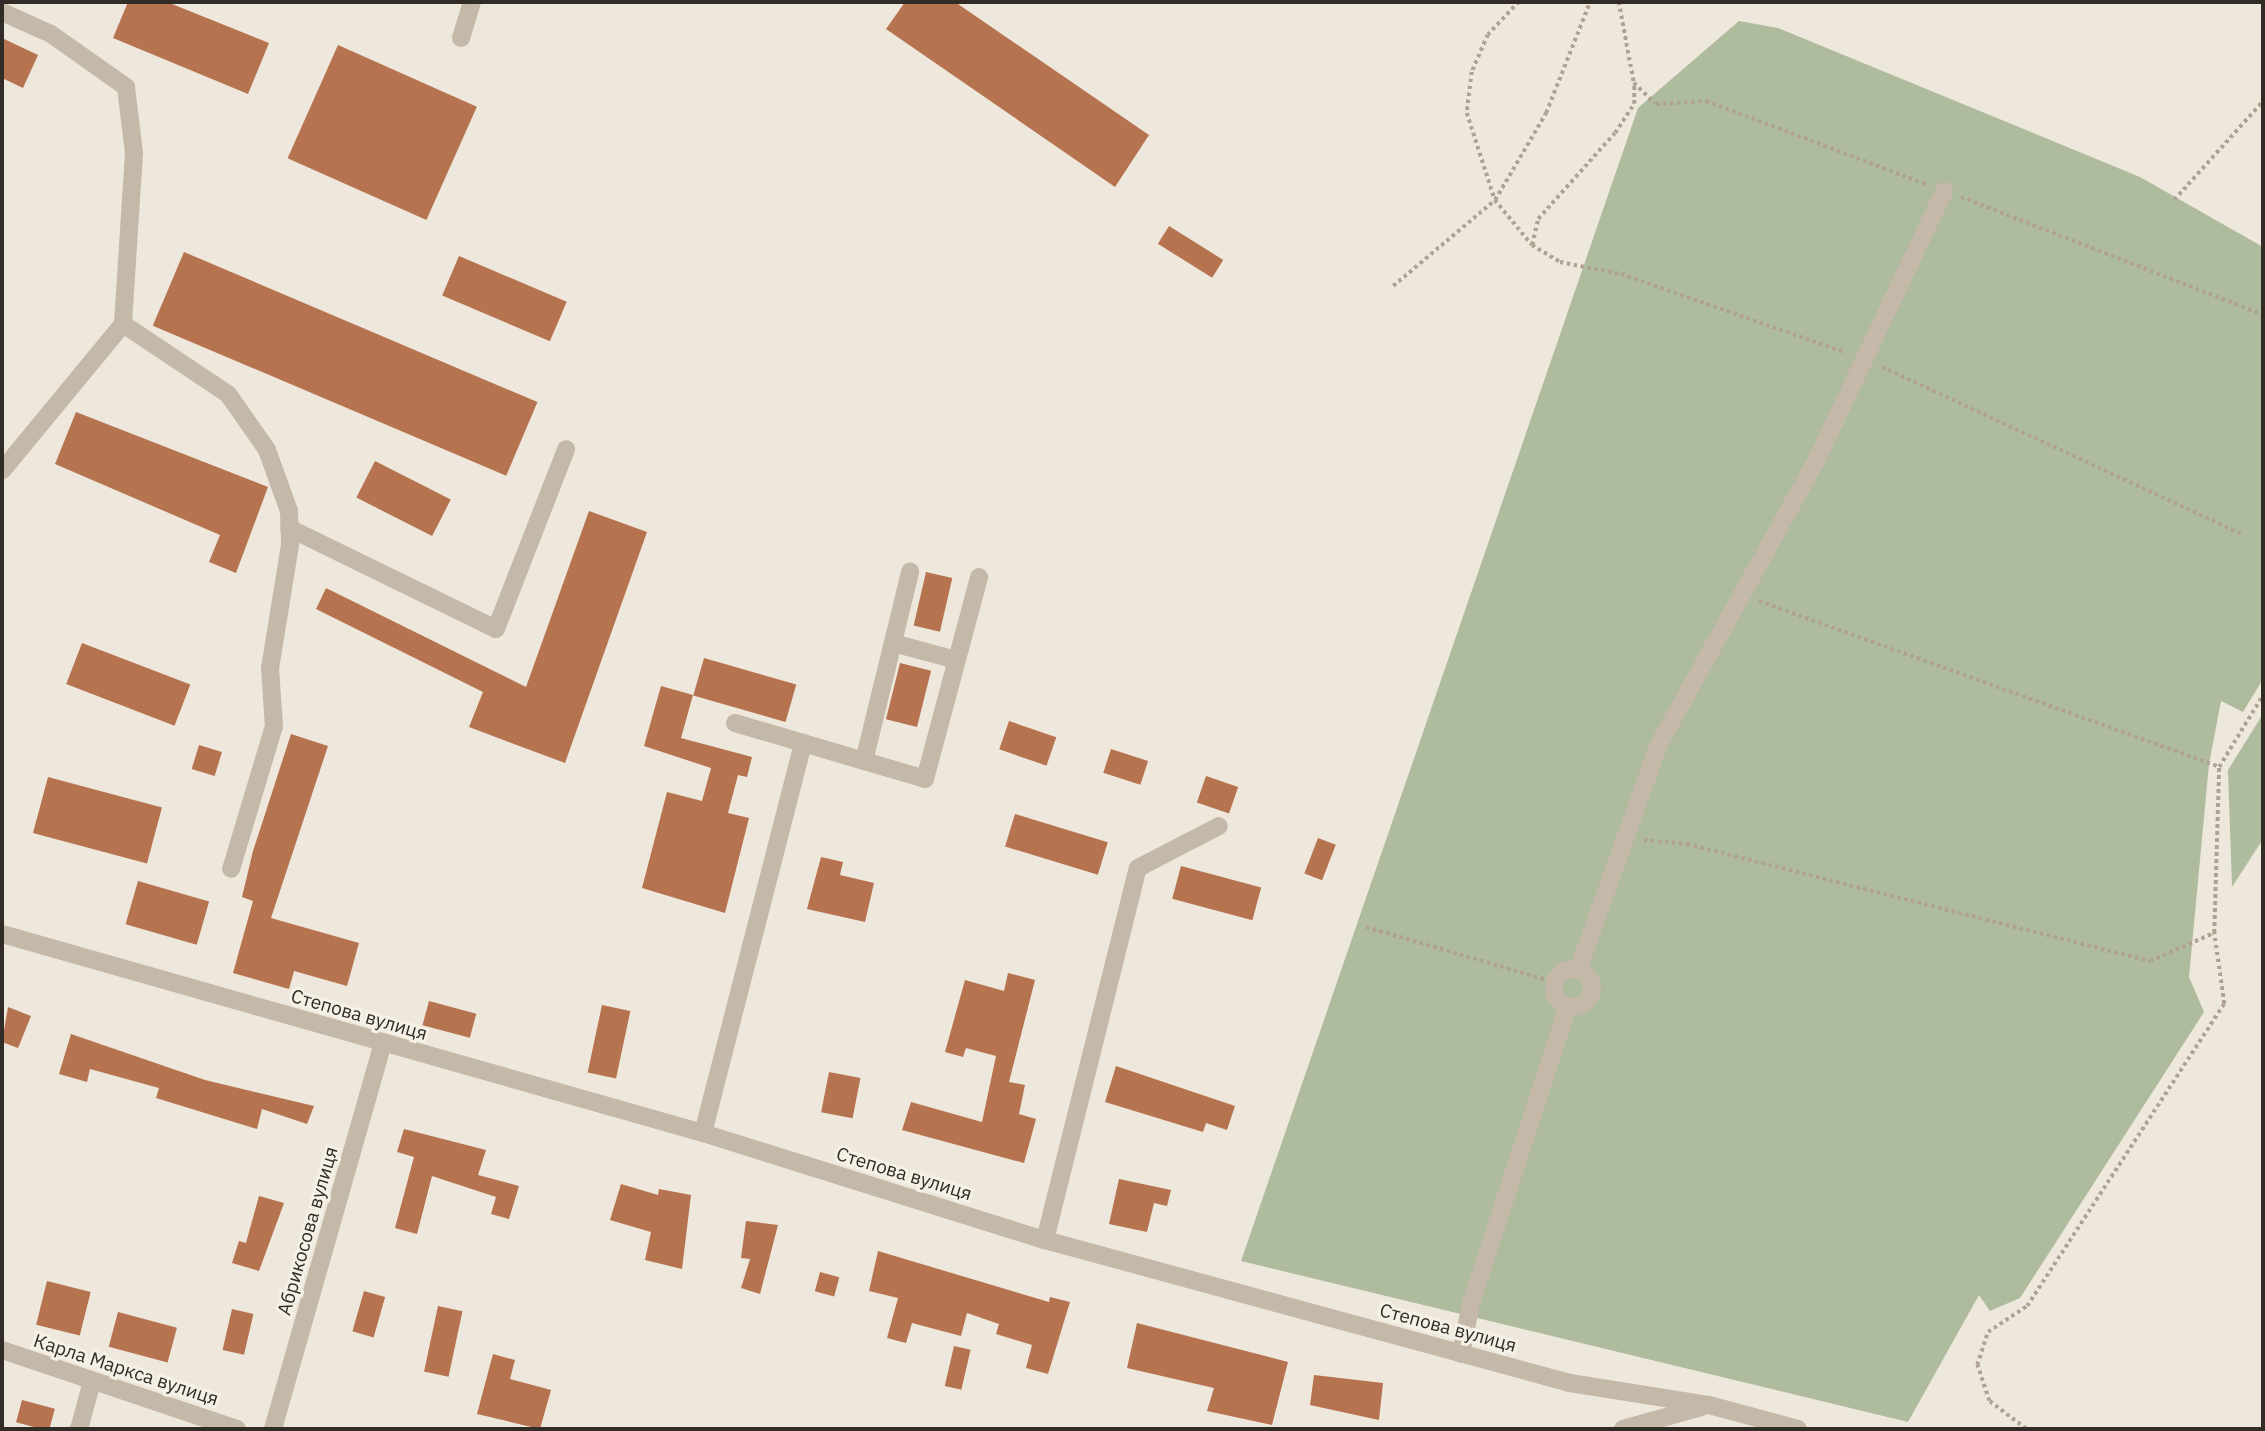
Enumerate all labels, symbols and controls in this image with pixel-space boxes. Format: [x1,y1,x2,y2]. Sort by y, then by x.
street label: Степова вулиця [288,985,430,1045]
street label: Степова вулиця [833,1143,975,1205]
street label: Абрикосова вулиця [273,1144,343,1318]
street label: Степова вулиця [1377,1299,1519,1357]
street label: Карла Маркса вулиця [31,1329,221,1411]

